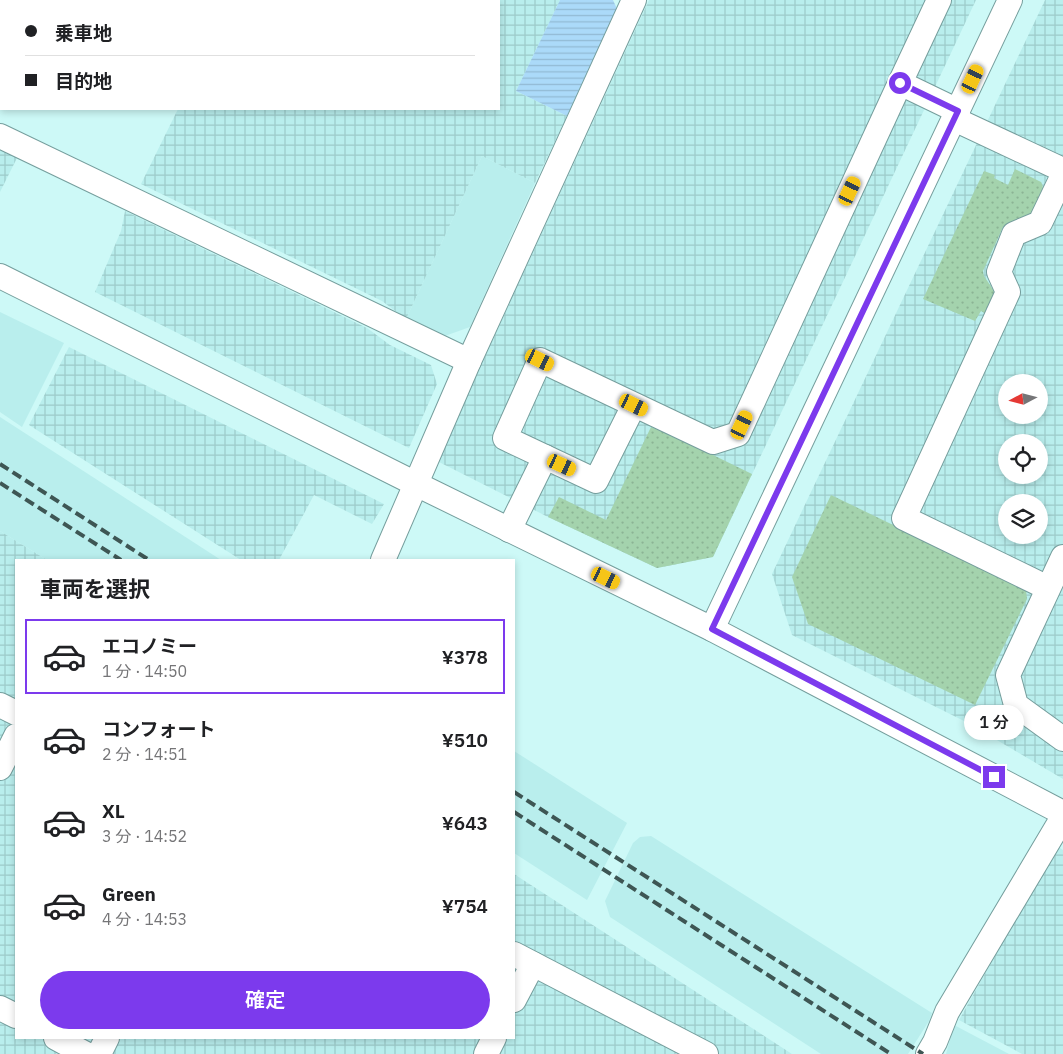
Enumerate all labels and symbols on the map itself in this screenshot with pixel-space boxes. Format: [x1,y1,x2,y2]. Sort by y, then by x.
car [959,62,986,96]
route start [889,72,911,94]
car [836,174,863,208]
car [523,347,556,373]
north arrow [998,374,1048,424]
car [617,392,650,418]
car [728,408,755,442]
car [545,452,578,478]
car [589,565,622,591]
callout: 1 分 [964,704,1024,740]
route end [983,766,1005,788]

